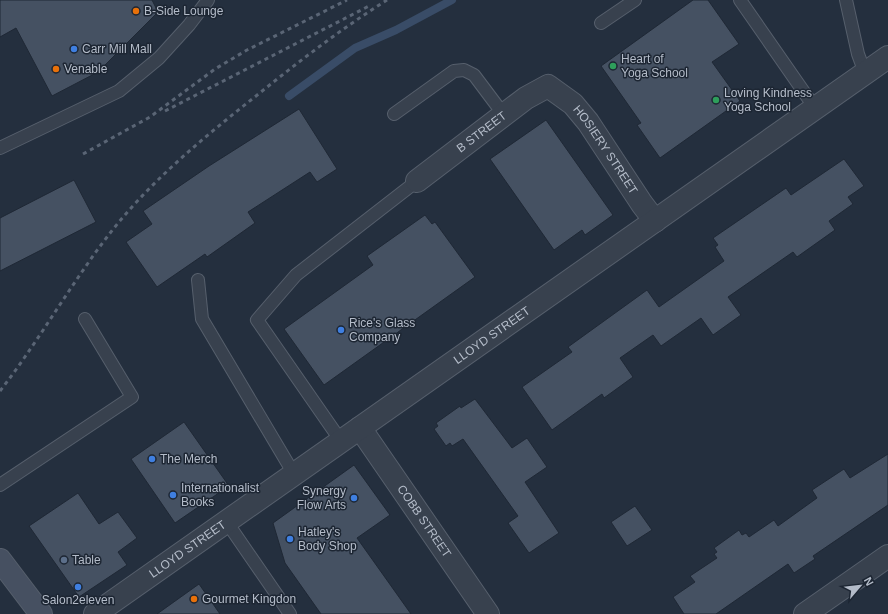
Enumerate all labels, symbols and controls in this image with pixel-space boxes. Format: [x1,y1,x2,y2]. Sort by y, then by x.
place label: B-Side Lounge [144,4,224,18]
marker: B-Side Lounge [131,6,141,16]
place label: Carr Mill Mall [82,42,152,56]
marker: Carr Mill Mall [69,44,79,54]
place label: Heart of Yoga School [621,52,688,80]
marker: Heart of Yoga School [608,61,618,71]
place label: Venable [64,62,108,76]
marker: Venable [51,64,61,74]
place label: Loving Kindness Yoga School [724,86,812,114]
marker: Loving Kindness Yoga School [711,95,721,105]
street label: HOSIERY STREET [570,103,641,197]
street label: B STREET [454,108,510,155]
street label: LLOYD STREET [451,303,533,367]
place label: Rice's Glass Company [349,316,415,344]
marker: Rice's Glass Company [336,325,346,335]
place label: The Merch [160,452,217,466]
marker: The Merch [147,454,157,464]
place label: Internationalist Books [181,481,260,509]
street label: COBB STREET [394,482,454,561]
place label: Synergy Flow Arts [297,484,346,512]
marker: Internationalist Books [168,490,178,500]
marker: Synergy Flow Arts [349,493,359,503]
street label: LLOYD STREET [147,517,229,581]
place label: Hatley's Body Shop [298,525,357,553]
marker: Hatley's Body Shop [285,534,295,544]
place label: Table [72,553,101,567]
marker: Table [59,555,69,565]
north arrow [840,566,880,606]
text: N [862,575,876,588]
marker: Salon2eleven [73,582,83,592]
place label: Gourmet Kingdon [202,592,296,606]
place label: Salon2eleven [42,593,114,607]
marker: Gourmet Kingdon [189,594,199,604]

